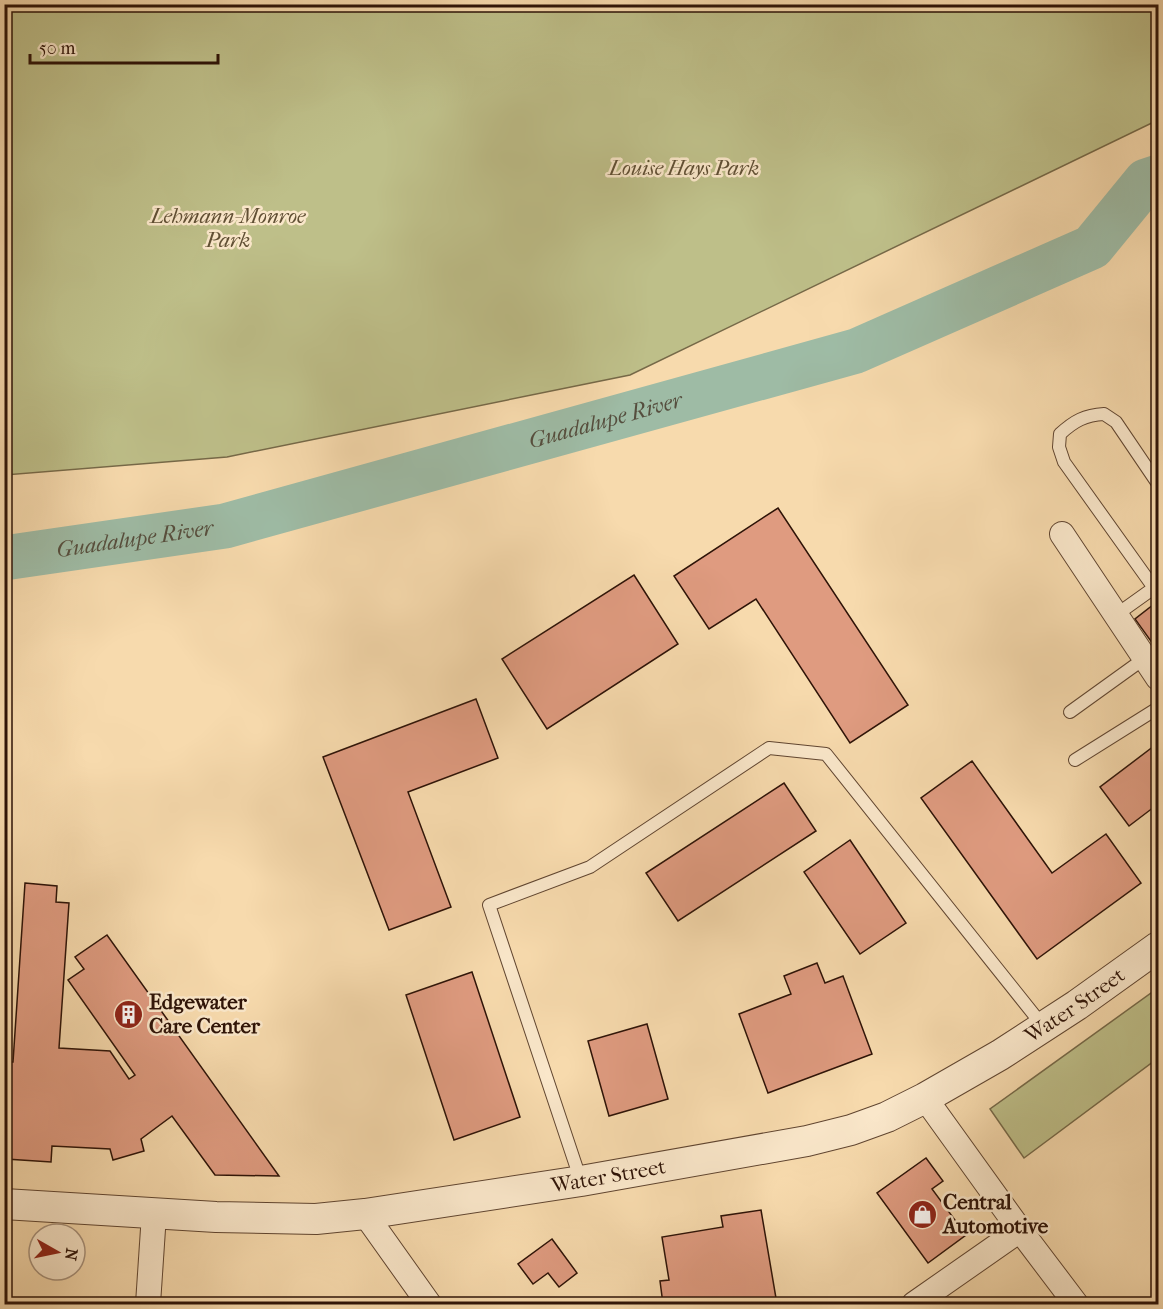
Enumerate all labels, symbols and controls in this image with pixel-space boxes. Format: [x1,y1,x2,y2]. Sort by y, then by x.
scale bar [30,27,218,65]
text: 50 m [39,38,76,59]
park label: Louise Hays Park [607,156,759,180]
park label: Lehmann-Monroe Park [148,204,306,252]
water label: Guadalupe River [526,386,687,454]
water label: Guadalupe River [55,515,217,563]
street label: Water Street [1019,962,1130,1048]
place label: Edgewater Care Center [149,990,261,1038]
building icon: Edgewater Care Center [112,998,144,1030]
street label: Water Street [549,1154,668,1198]
place label: Central Automotive [941,1190,1049,1238]
shop icon: Central Automotive [906,1198,938,1230]
north arrow [27,1222,87,1282]
text: N [61,1247,82,1263]

